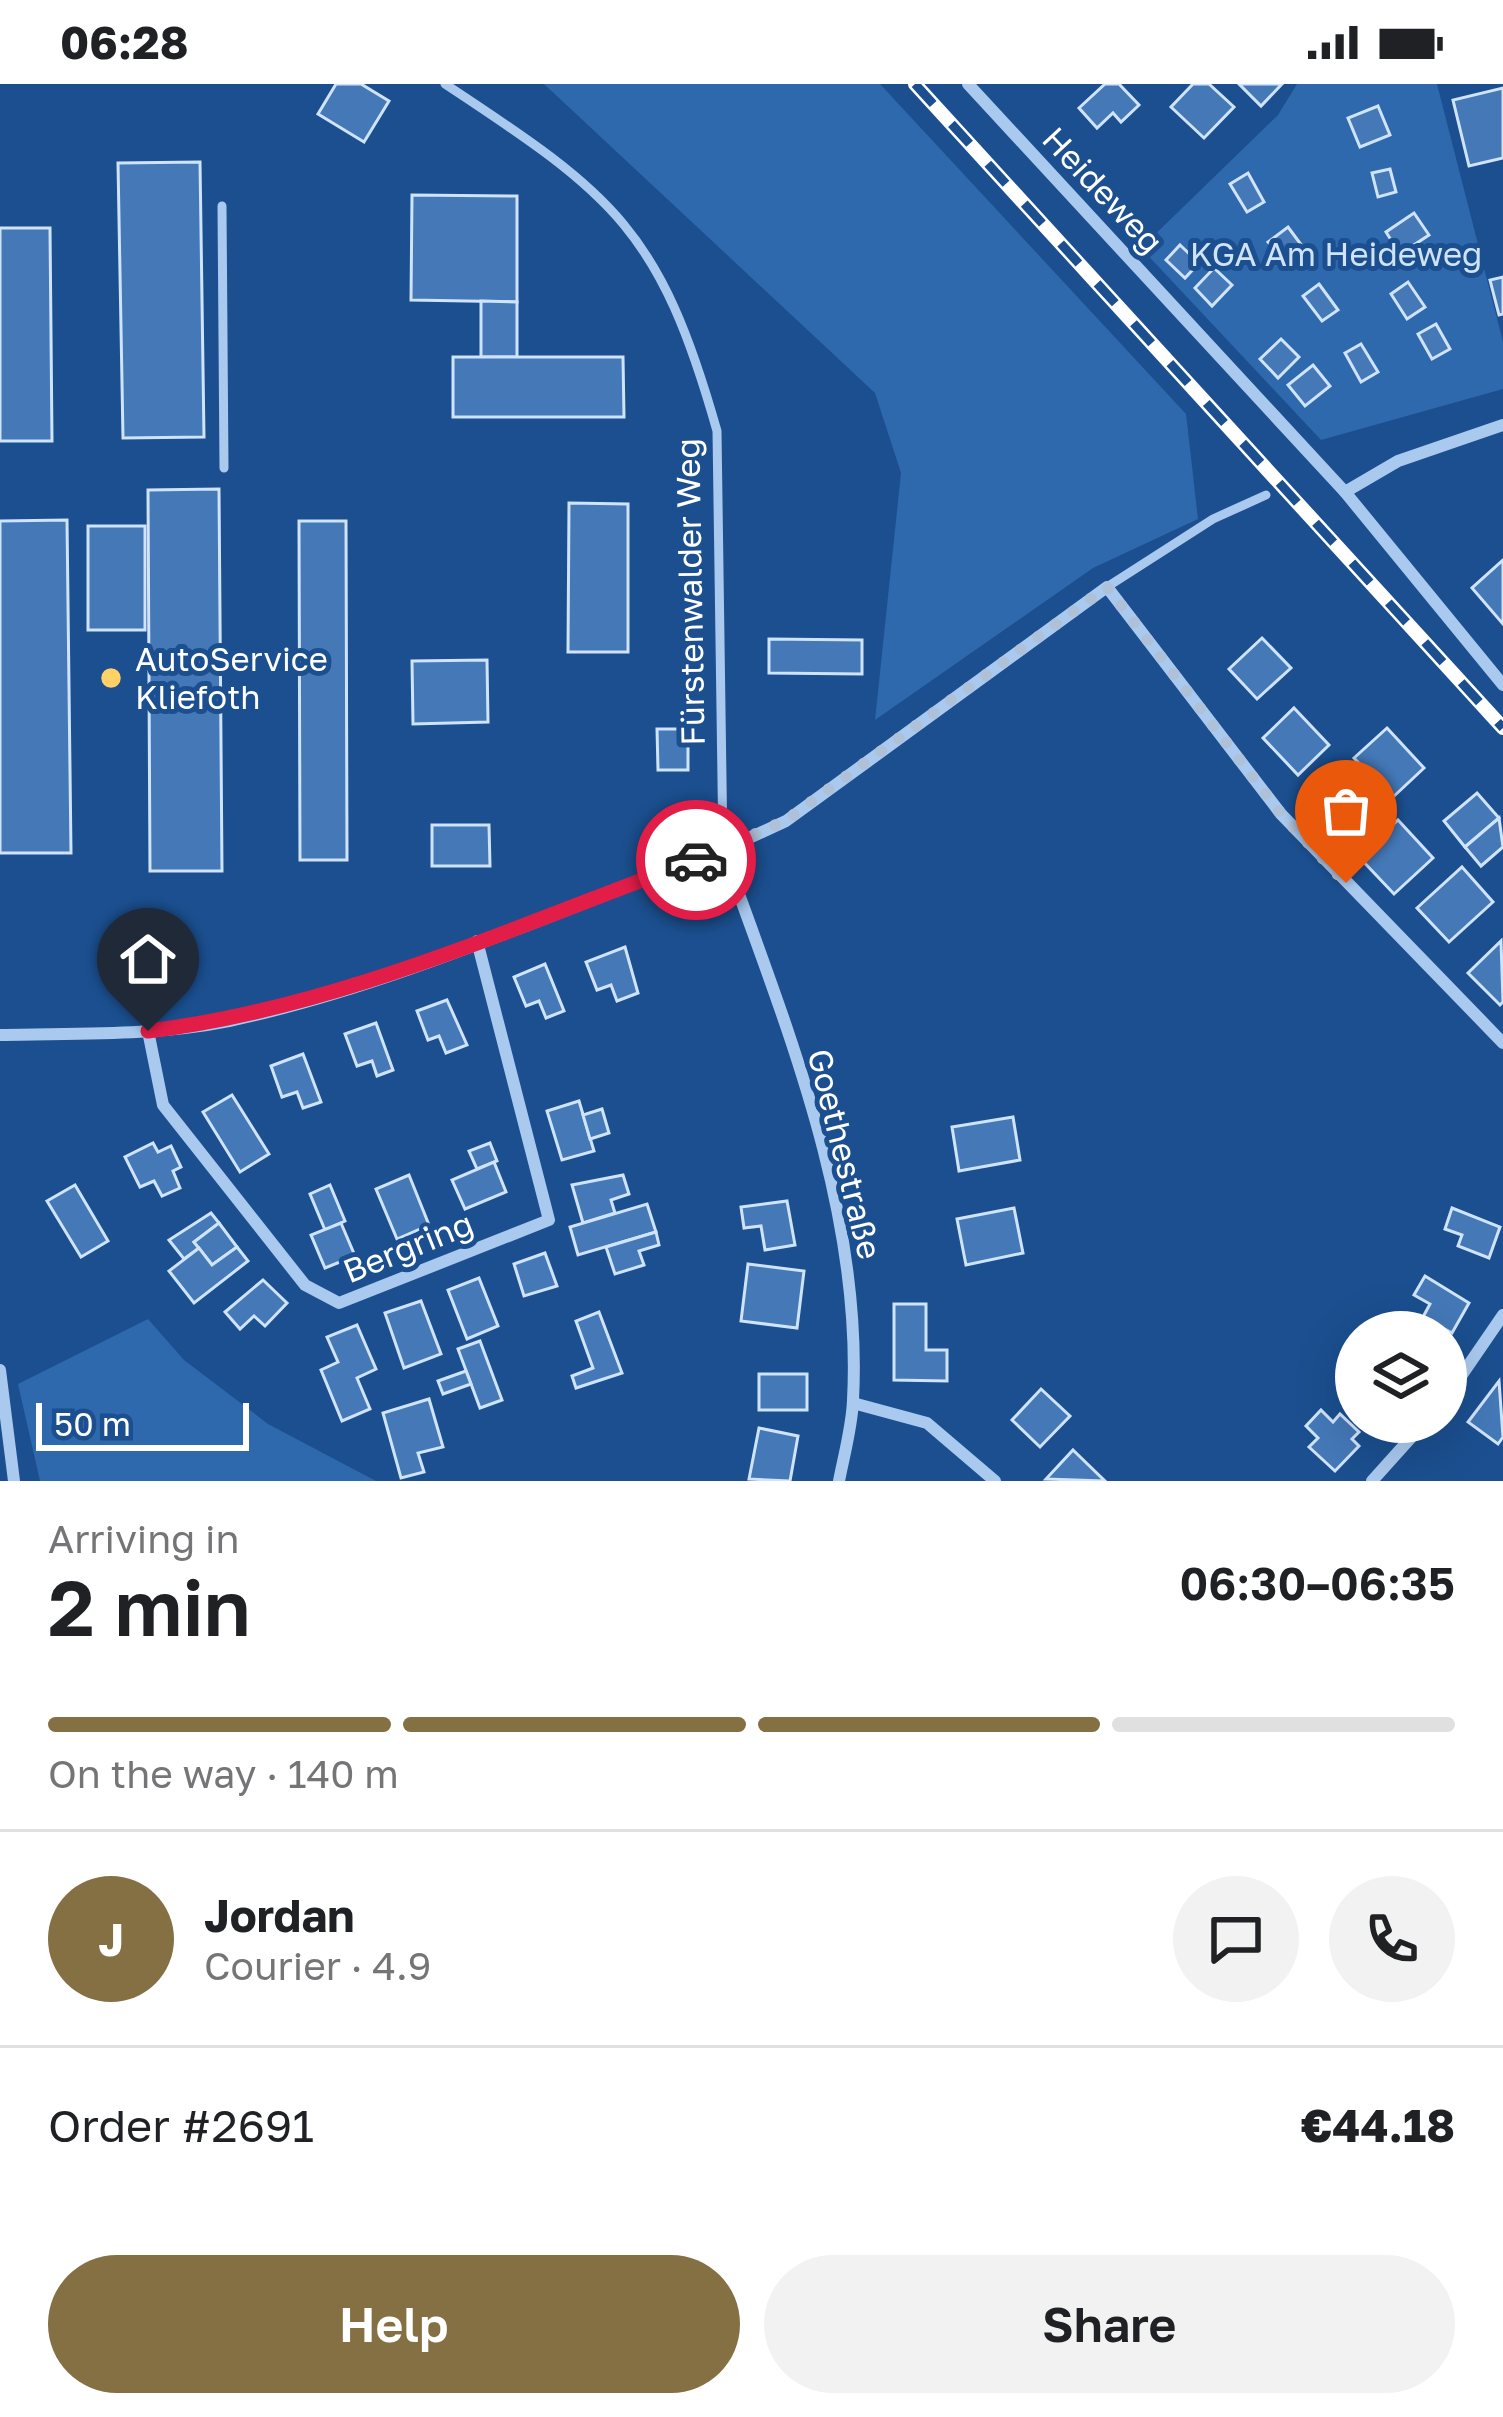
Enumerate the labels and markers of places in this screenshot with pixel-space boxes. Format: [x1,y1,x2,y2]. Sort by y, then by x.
place label: AutoService Kliefoth [135,639,328,716]
marker: AutoService Kliefoth [98,665,124,691]
pin [1295,760,1397,883]
pin [97,908,199,1031]

